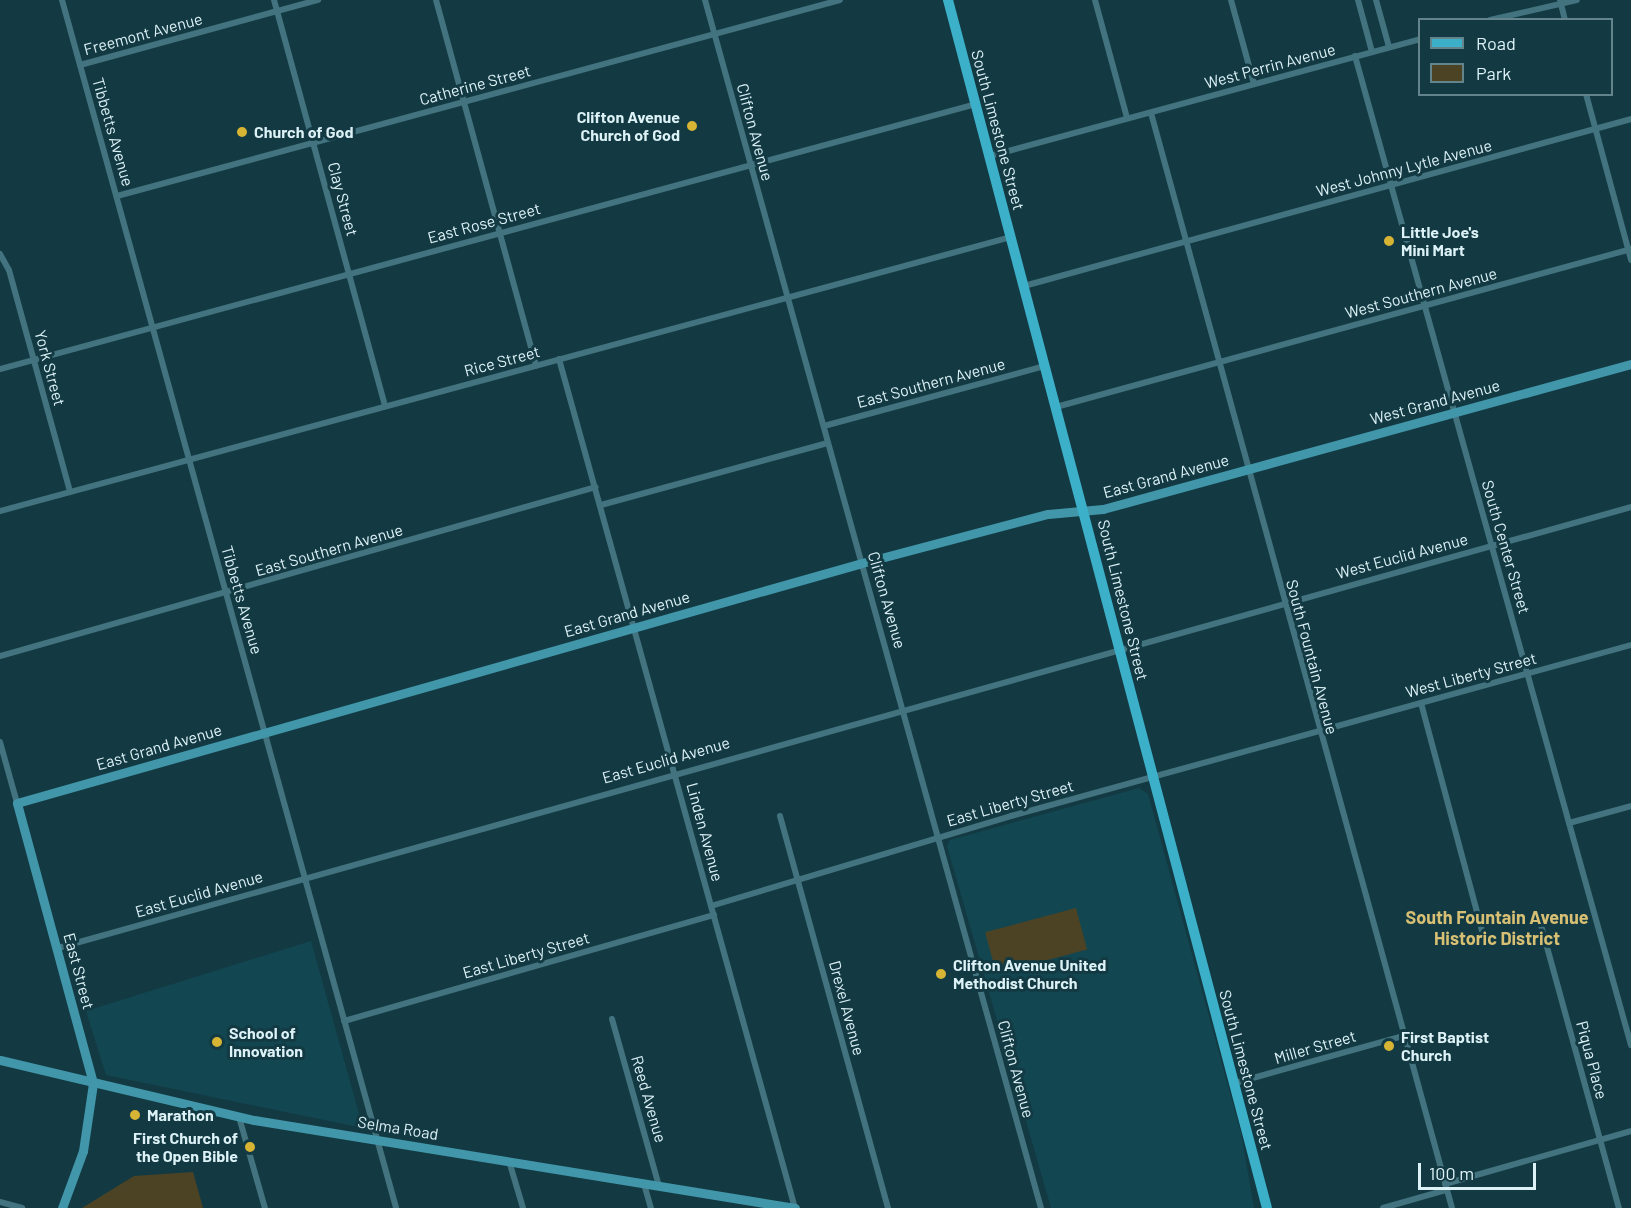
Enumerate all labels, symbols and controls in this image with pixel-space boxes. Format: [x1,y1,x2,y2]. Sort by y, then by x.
street label: Freemont Avenue [82,9,204,59]
legend [1418,18,1613,96]
text: Road [1476,32,1516,54]
street label: West Perrin Avenue [1203,39,1337,93]
street label: South Limestone Street [967,48,1029,212]
street label: Catherine Street [417,61,533,109]
text: Park [1476,62,1511,84]
street label: Tibbetts Avenue [88,75,138,189]
street label: Clifton Avenue [733,81,777,183]
place label: Clifton Avenue Church of God [577,107,680,145]
marker: Clifton Avenue Church of God [685,119,699,133]
place label: Church of God [254,122,353,142]
marker: Church of God [235,125,249,139]
street label: West Johnny Lytle Avenue [1314,135,1494,201]
street label: Clay Street [324,160,362,238]
street label: East Rose Street [425,199,543,247]
place label: Little Joe's Mini Mart [1401,222,1479,260]
marker: Little Joe's Mini Mart [1382,234,1396,248]
street label: West Southern Avenue [1343,263,1499,323]
street label: York Street [31,328,69,408]
street label: Rice Street [462,342,542,380]
street label: East Southern Avenue [855,354,1007,412]
street label: West Grand Avenue [1368,375,1502,429]
street label: East Grand Avenue [1101,450,1231,502]
street label: South Center Street [1478,478,1534,616]
street label: South Limestone Street [1094,518,1152,682]
street label: East Southern Avenue [253,520,405,580]
street label: West Euclid Avenue [1334,529,1470,583]
street label: Tibbetts Avenue [217,543,267,657]
street label: Clifton Avenue [864,549,910,651]
street label: South Fountain Avenue [1282,578,1342,736]
street label: East Grand Avenue [562,587,692,641]
street label: West Liberty Street [1403,648,1539,702]
street label: East Grand Avenue [94,720,224,774]
street label: East Euclid Avenue [600,733,732,787]
street label: East Liberty Street [944,776,1076,830]
street label: Linden Avenue [683,780,727,884]
street label: East Euclid Avenue [133,867,265,921]
district label: South Fountain Avenue Historic District [1405,907,1589,950]
street label: East Liberty Street [460,928,592,982]
street label: East Street [60,931,98,1011]
place label: Clifton Avenue United Methodist Church [953,955,1106,993]
street label: Drexel Avenue [825,958,869,1058]
marker: Clifton Avenue United Methodist Church [934,967,948,981]
street label: South Limestone Street [1215,988,1277,1152]
street label: Clifton Avenue [994,1018,1038,1120]
street label: Piqua Place [1572,1019,1612,1101]
place label: School of Innovation [229,1023,303,1061]
street label: Miller Street [1272,1026,1358,1068]
place label: First Baptist Church [1401,1027,1489,1065]
marker: School of Innovation [210,1035,224,1049]
marker: First Baptist Church [1382,1039,1396,1053]
street label: Reed Avenue [627,1053,671,1145]
place label: Marathon [147,1105,214,1125]
marker: Marathon [128,1108,142,1122]
street label: Selma Road [356,1112,440,1144]
place label: First Church of the Open Bible [133,1128,238,1166]
marker: First Church of the Open Bible [243,1140,257,1154]
scale bar [1421,1151,1540,1189]
text: 100 m [1429,1162,1474,1184]

